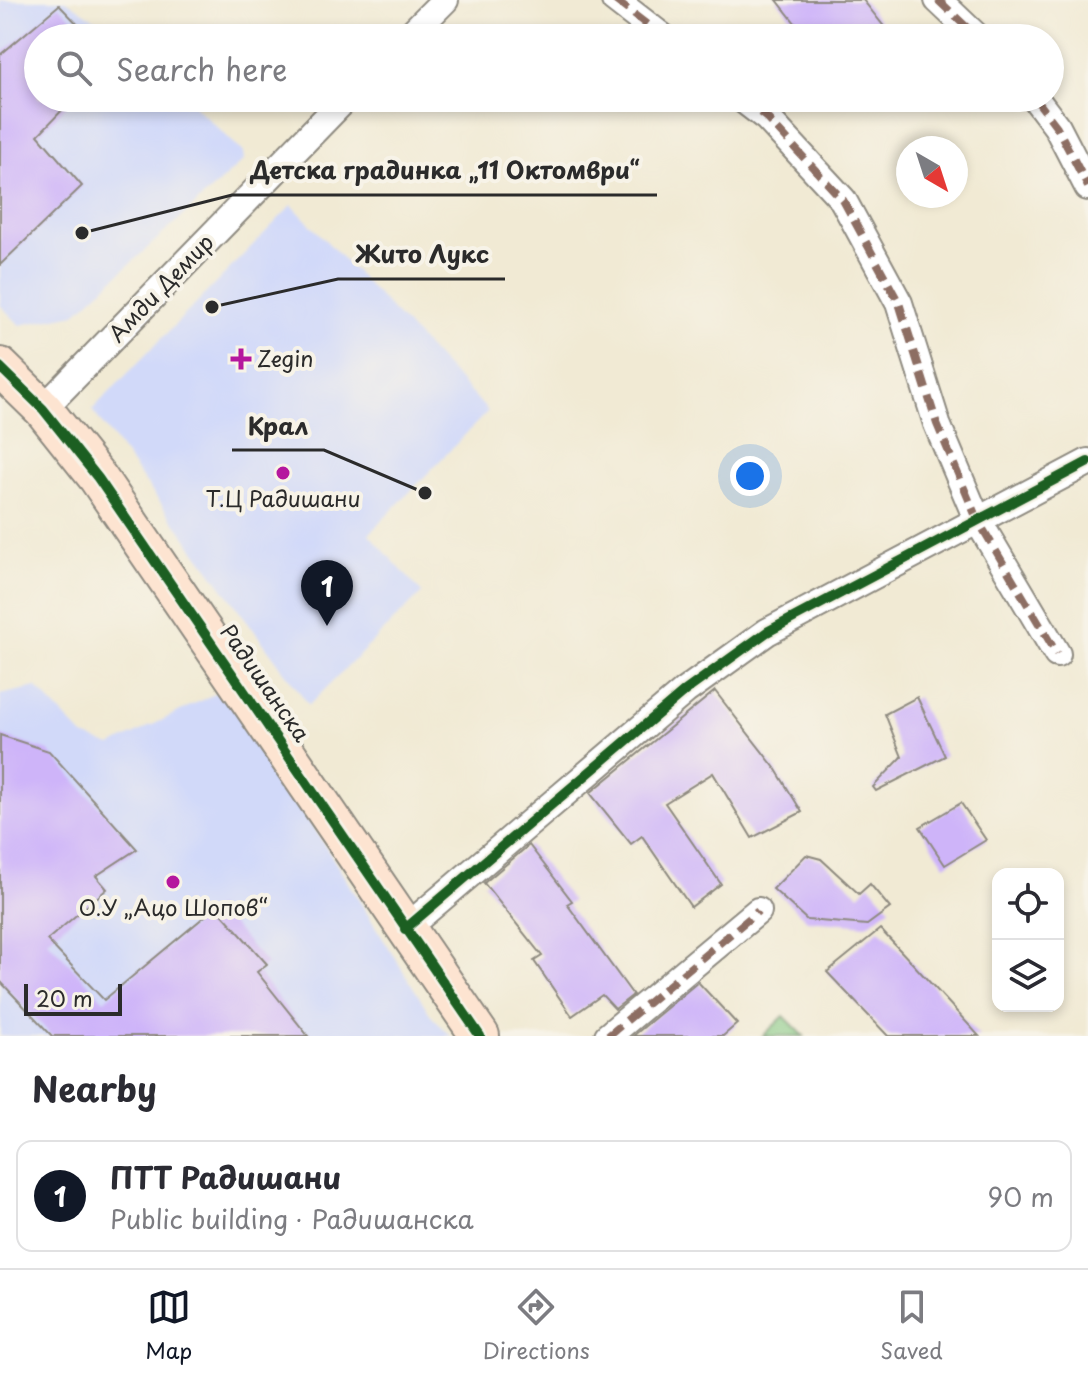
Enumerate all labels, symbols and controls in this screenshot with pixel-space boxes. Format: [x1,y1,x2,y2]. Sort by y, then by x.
search box [24,24,1064,112]
icon: search [52,46,96,90]
text: Search here [116,46,288,91]
north arrow [896,136,968,208]
callout: Детска градинка „11 Октомври“ [232,147,657,195]
text: Детска градинка „11 Октомври“ [249,151,640,187]
street label: Амди Демир [100,225,220,349]
callout: Жито Лукс [338,231,505,279]
text: Жито Лукс [355,235,489,271]
place label: Zegin [257,341,314,374]
marker: Zegin [232,350,250,368]
callout: Крал [232,402,324,450]
text: Крал [248,407,308,443]
your location [730,456,770,496]
marker: Т.Ц Радишани [274,464,292,482]
place label: Т.Ц Радишани [205,481,361,514]
pin: 1 [301,560,353,626]
street label: Радишанска [213,616,319,748]
map controls [992,868,1064,1012]
button: locate [992,868,1064,940]
marker: О.У „Ацо Шопов“ [164,873,182,891]
place label: О.У „Ацо Шопов“ [78,890,268,923]
button: layers [992,940,1064,1012]
scale bar [24,980,122,1016]
text: 20 m [36,981,93,1014]
text: Nearby [32,1062,157,1114]
text: ПТТ Радишани [110,1154,341,1199]
text: 1 [54,1177,66,1216]
text: 90 m [987,1177,1054,1216]
text: Public building · Радишанска [110,1199,474,1238]
tab: Map [145,1285,192,1366]
tab: Directions [483,1285,590,1366]
tab: Saved [880,1285,943,1366]

